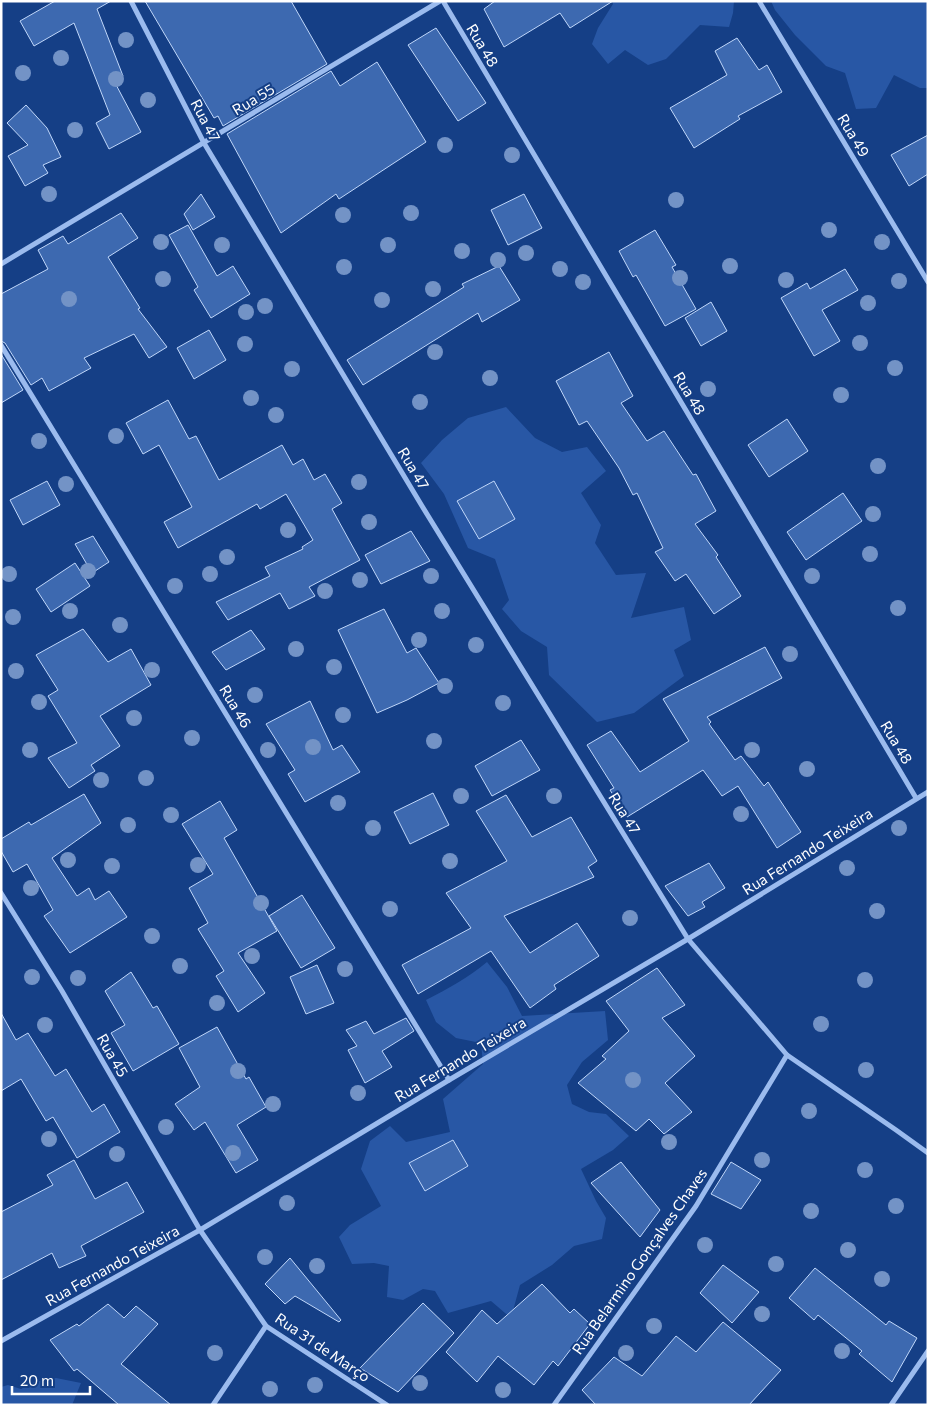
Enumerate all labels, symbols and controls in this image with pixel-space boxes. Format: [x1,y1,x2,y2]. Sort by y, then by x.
street label: Rua 48 [463,20,503,70]
street label: Rua 55 [229,79,277,119]
street label: Rua 47 [187,96,225,144]
street label: Rua 49 [834,110,874,160]
street label: Rua 48 [670,368,710,418]
street label: Rua 47 [395,444,434,492]
street label: Rua 46 [216,681,256,731]
street label: Rua 48 [877,717,917,767]
street label: Rua 47 [605,789,645,837]
street label: Rua Fernando Teixeira [739,804,875,898]
street label: Rua Fernando Teixeira [391,1013,529,1105]
street label: Rua 45 [94,1030,132,1080]
street label: Rua Belarmino Gonçalves Chaves [568,1164,710,1358]
street label: Rua Fernando Teixeira [42,1221,182,1309]
street label: Rua 31 de Março [272,1309,374,1385]
scale bar [12,1364,90,1396]
text: 20 m [20,1371,54,1389]

